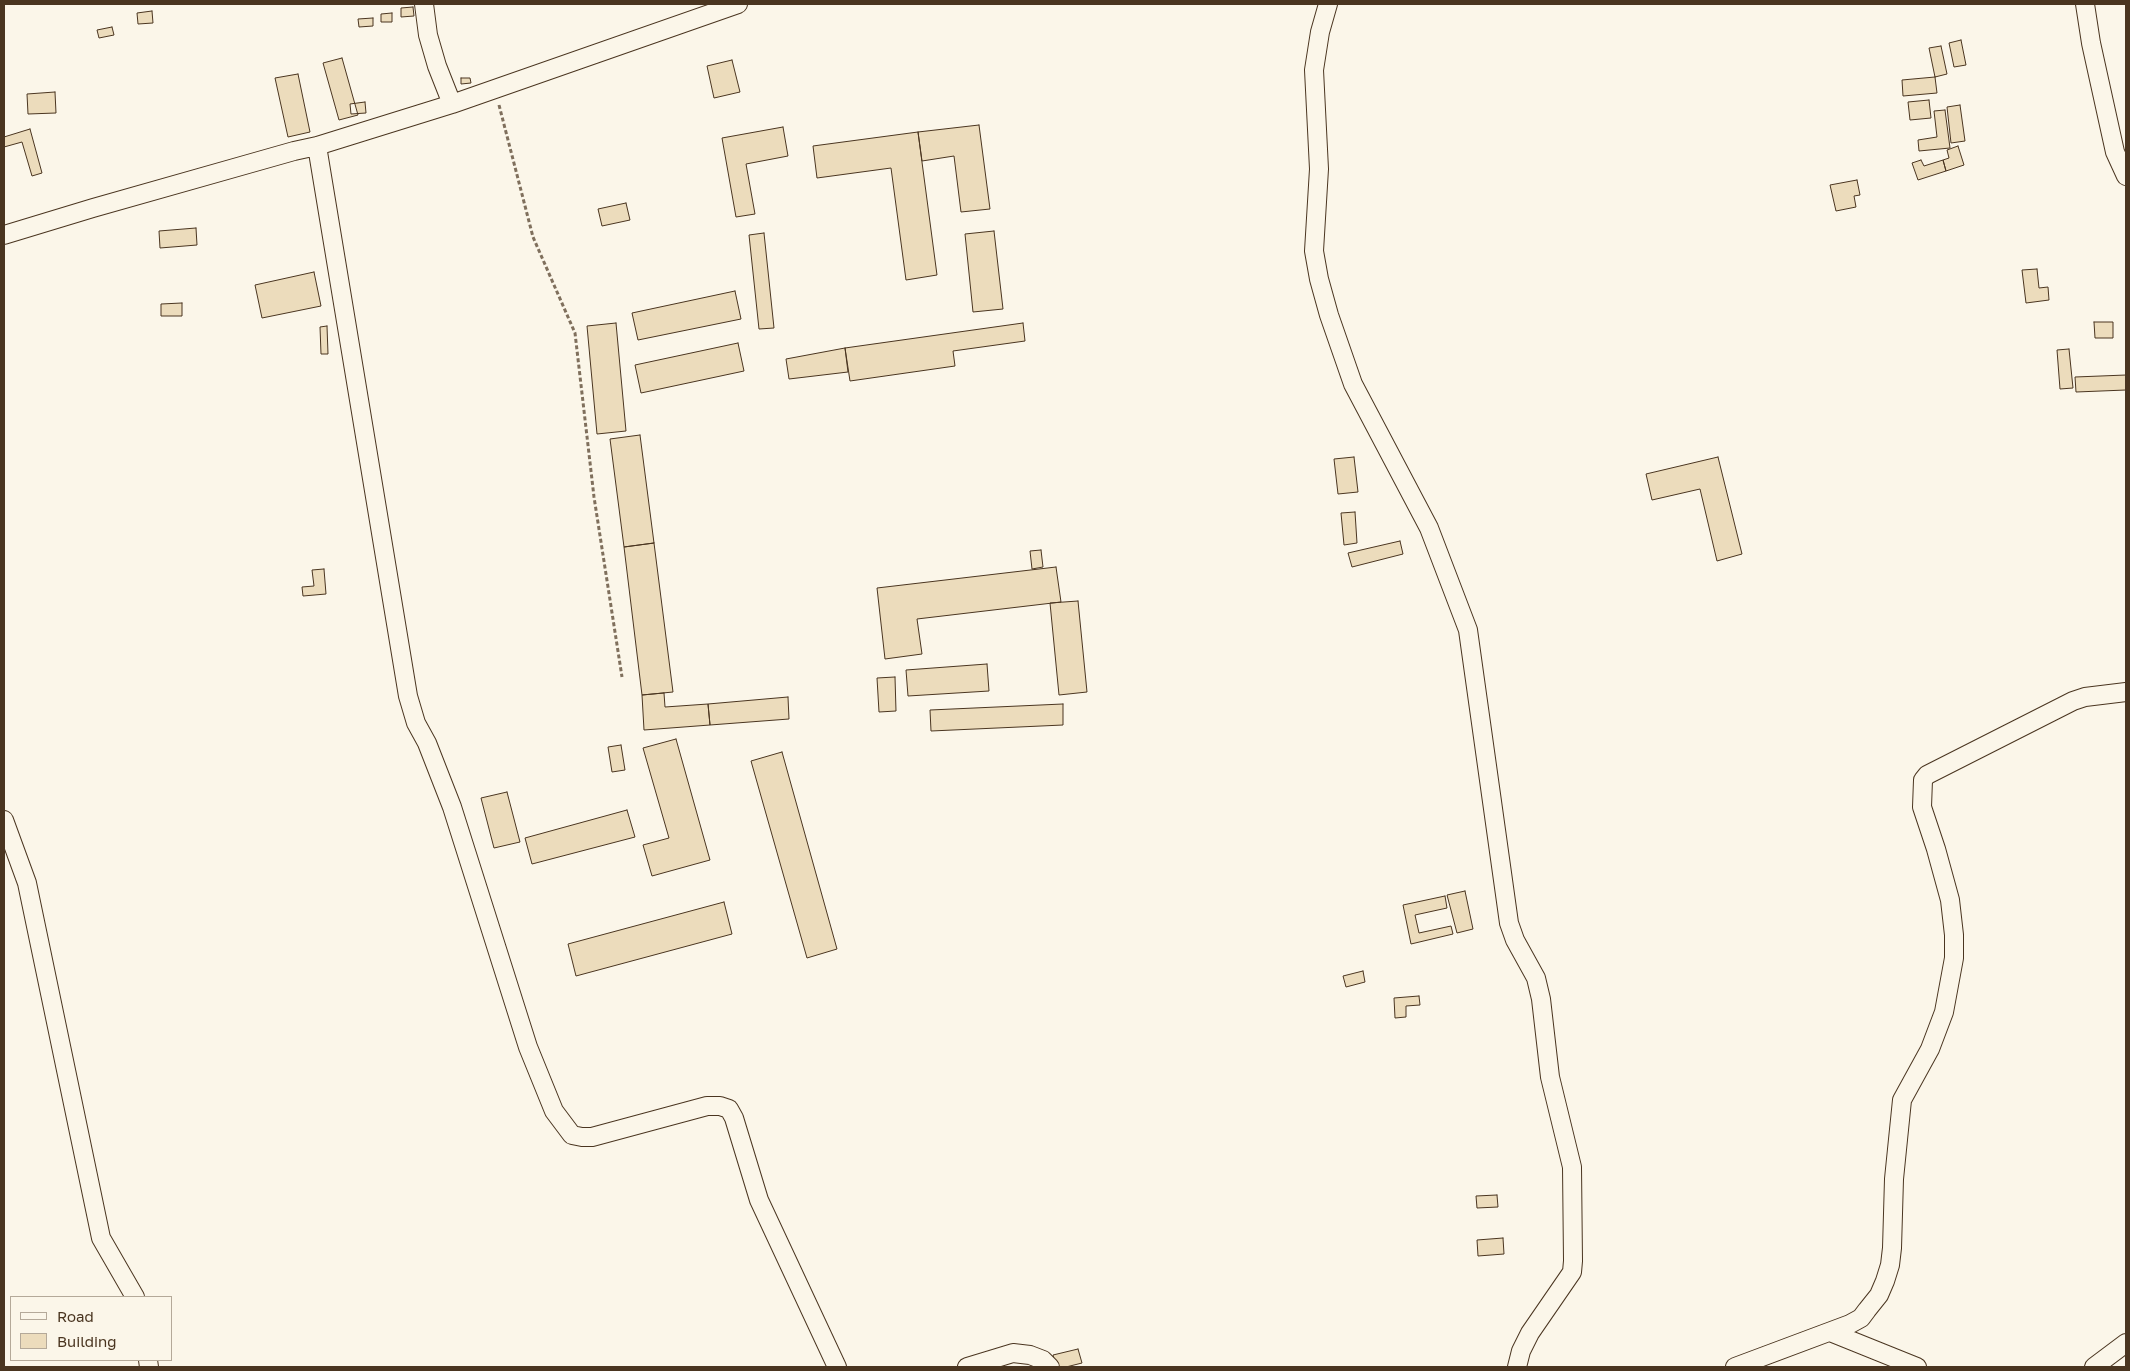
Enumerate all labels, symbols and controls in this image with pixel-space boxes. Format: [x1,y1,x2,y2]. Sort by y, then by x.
legend [10,1296,172,1361]
text: Road [57,1307,94,1325]
text: Building [57,1332,117,1350]

